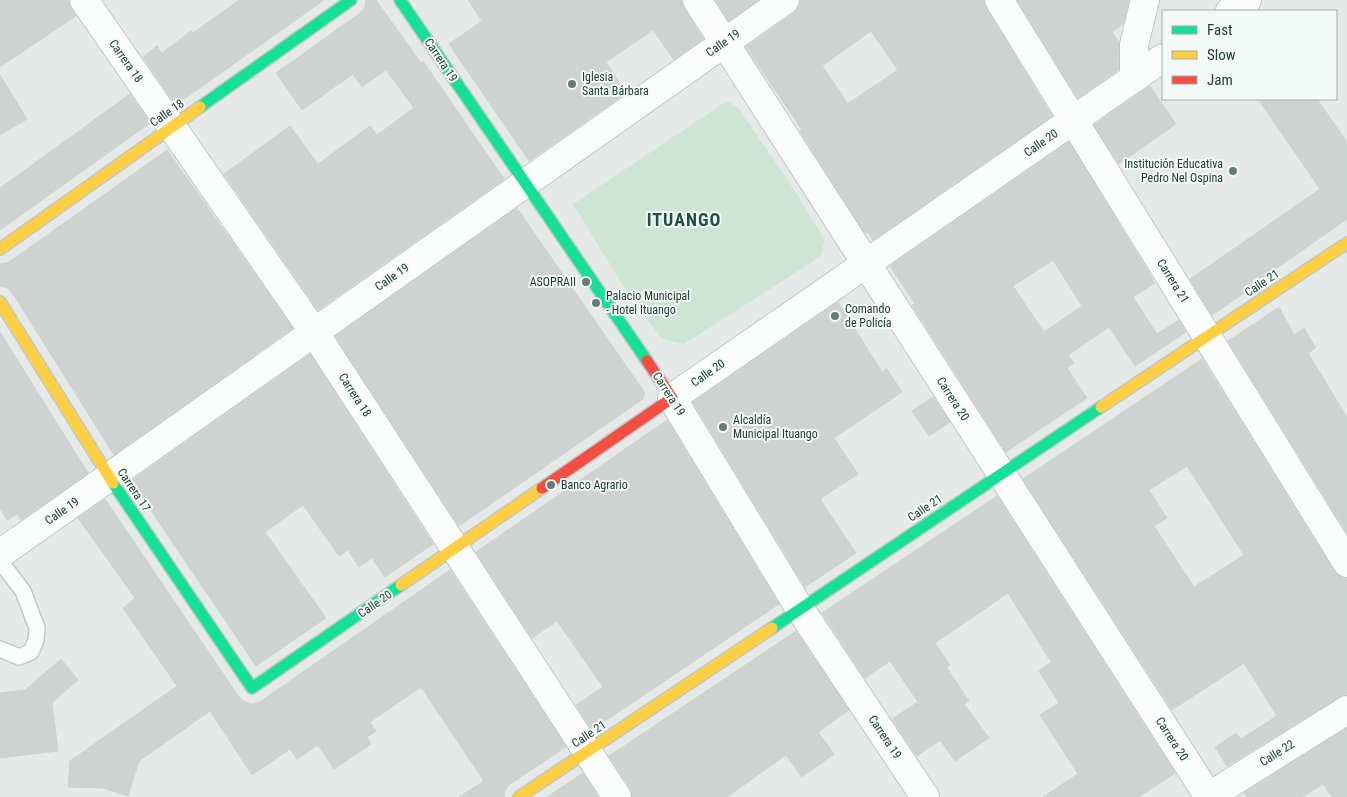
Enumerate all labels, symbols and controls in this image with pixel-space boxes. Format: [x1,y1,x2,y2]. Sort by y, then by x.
legend [1162,10,1337,100]
text: Fast [1207,21,1232,39]
street label: Calle 19 [703,26,743,60]
street label: Carrera 19 [421,36,461,84]
street label: Carrera 18 [106,37,146,85]
text: Slow [1207,46,1236,64]
place label: Iglesia Santa Bárbara [582,70,649,98]
text: Jam [1207,71,1233,89]
marker: Iglesia Santa Bárbara [566,78,578,90]
street label: Calle 18 [147,96,187,130]
street label: Calle 20 [1021,126,1061,160]
place label: Institución Educativa Pedro Nel Ospina [1124,157,1223,185]
marker: Institución Educativa Pedro Nel Ospina [1227,165,1239,177]
district label: ITUANGO [647,209,721,230]
street label: Carrera 21 [1154,256,1192,306]
street label: Calle 19 [372,260,412,294]
street label: Calle 21 [1242,266,1282,300]
place label: ASOPRAII [530,275,576,289]
marker: ASOPRAII [580,276,592,288]
place label: Palacio Municipal - Hotel Ituango [606,289,690,317]
marker: Palacio Municipal - Hotel Ituango [590,297,602,309]
place label: Comando de Policía [845,302,892,330]
marker: Comando de Policía [829,310,841,322]
street label: Calle 20 [688,356,728,390]
street label: Carrera 19 [650,370,688,418]
street label: Carrera 18 [336,371,374,419]
street label: Carrera 20 [934,375,972,423]
place label: Alcaldía Municipal Ituango [733,413,818,441]
marker: Alcaldía Municipal Ituango [717,421,729,433]
street label: Carrera 17 [114,466,154,514]
place label: Banco Agrario [561,478,628,492]
marker: Banco Agrario [545,479,557,491]
street label: Calle 21 [905,491,945,525]
street label: Calle 19 [42,494,82,528]
street label: Calle 20 [355,587,395,621]
street label: Carrera 19 [865,713,905,761]
street label: Carrera 20 [1153,715,1191,763]
street label: Calle 21 [569,717,609,751]
street label: Calle 22 [1257,737,1297,769]

